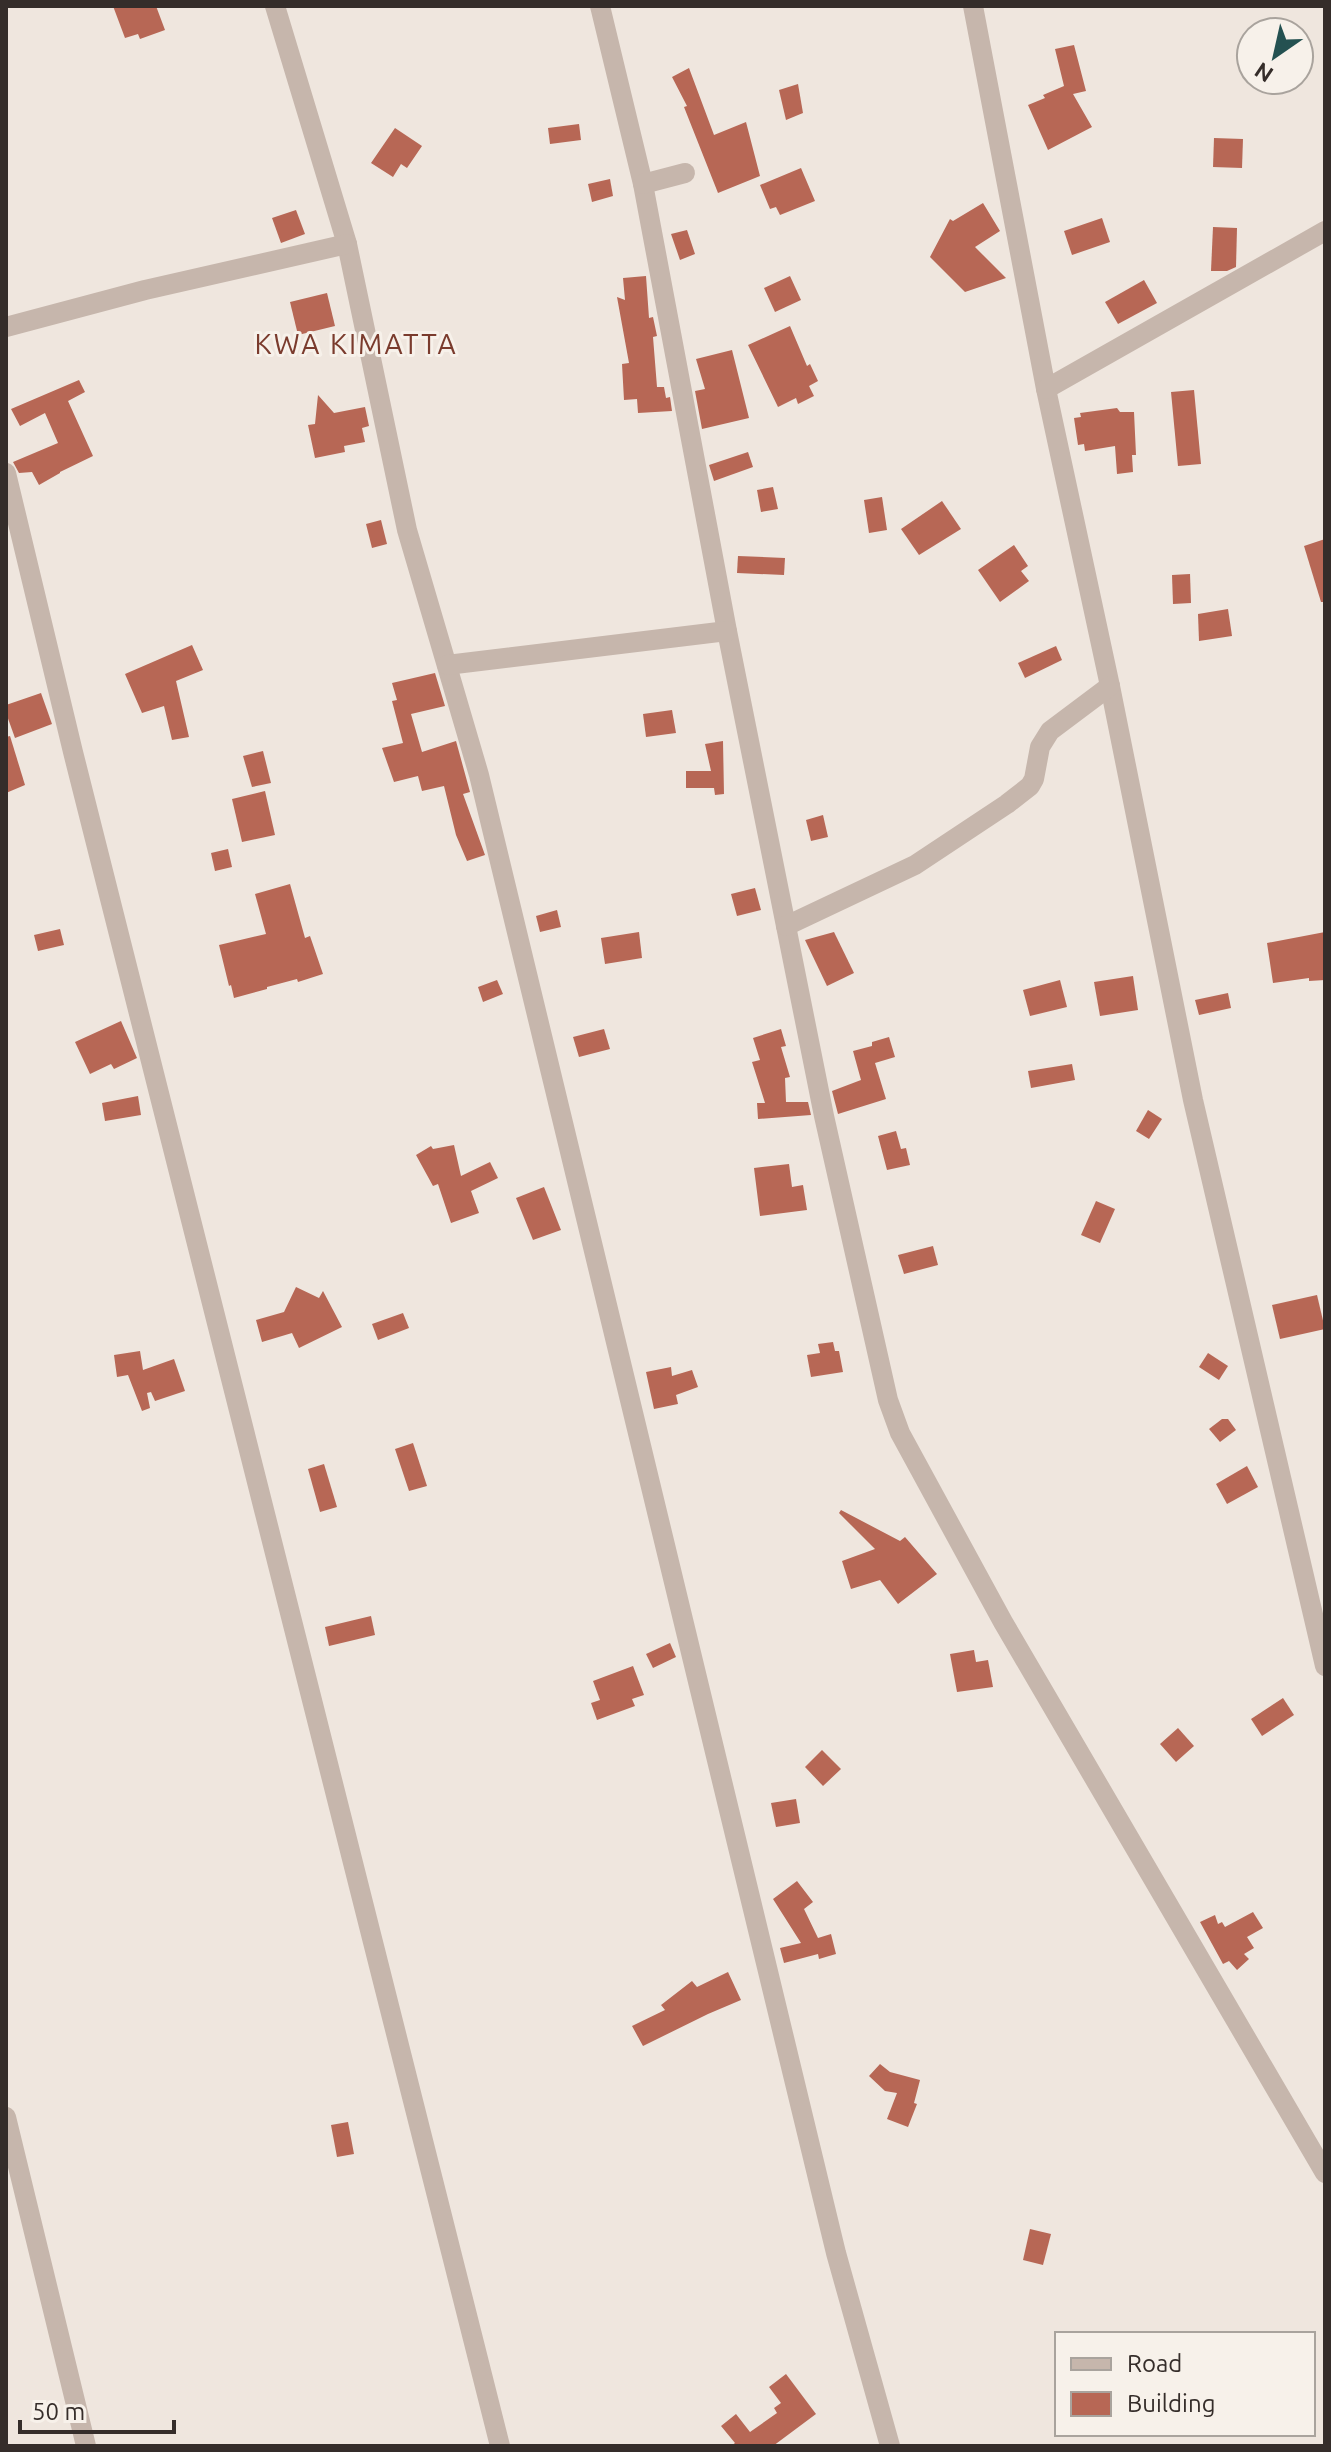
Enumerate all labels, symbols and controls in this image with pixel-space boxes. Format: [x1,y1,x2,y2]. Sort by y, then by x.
north arrow [1235,16,1315,96]
text: N [1250,58,1277,88]
district label: KWA KIMATTA [254,328,458,359]
legend [1055,2332,1315,2436]
text: Road [1127,2350,1182,2377]
scale bar [20,2384,174,2434]
text: Building [1127,2390,1215,2417]
text: 50 m [32,2398,85,2425]

